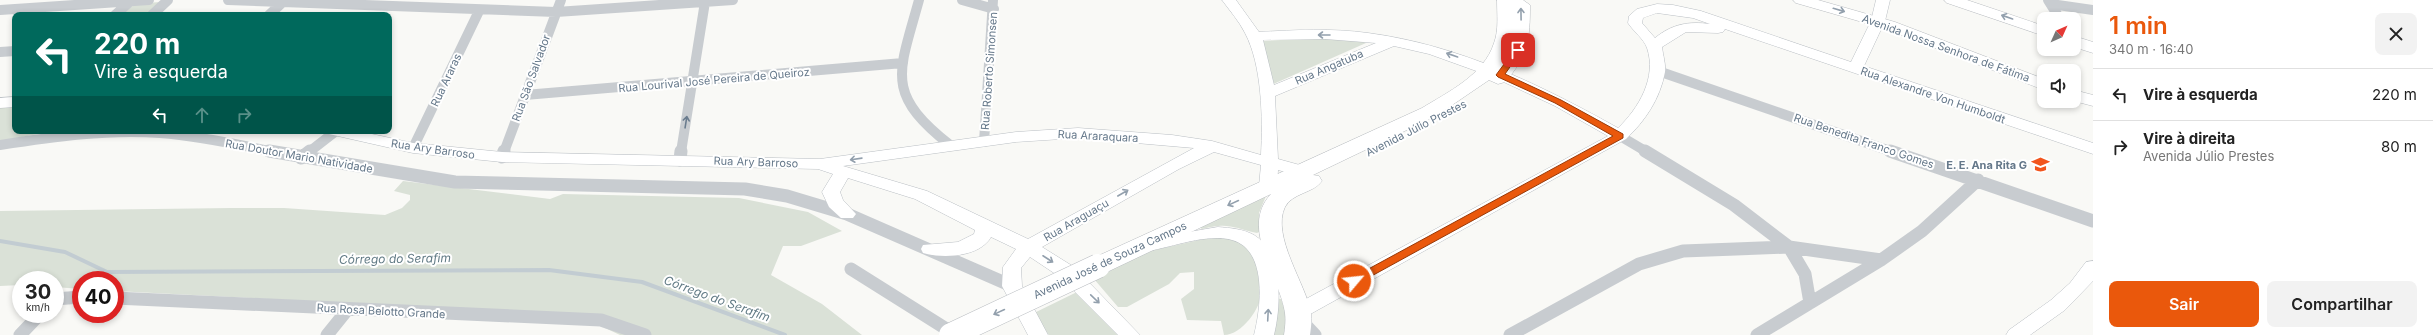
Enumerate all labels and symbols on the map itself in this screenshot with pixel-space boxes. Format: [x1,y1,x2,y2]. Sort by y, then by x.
one-way arrow [1832,7,1845,14]
one-way arrow [1517,8,1525,21]
street label: Avenida Nossa Senhora de Fátima [1860,11,2032,85]
street label: Rua Roberto Simonsen [978,12,1000,130]
north arrow [2037,12,2081,56]
one-way arrow [2001,13,2014,20]
one-way arrow [1318,31,1331,39]
street label: Rua São Salvador [509,33,553,123]
pin [1501,33,1535,67]
street label: Rua Angatuba [1293,46,1365,88]
street label: Rua Araras [428,51,464,109]
one-way arrow [1445,51,1458,58]
street label: Rua Alexandre Von Humboldt [1859,64,2008,127]
street label: Rua Lourival José Pereira de Queiroz [618,65,810,95]
street label: Avenida Júlio Prestes [1363,96,1469,159]
street label: Rua Benedita Franco Gomes [1792,110,1936,172]
one-way arrow [683,116,691,129]
street label: Rua Araraquara [1057,127,1139,145]
street label: Rua Doutor Mario Natividade [224,136,374,176]
street label: Rua Ary Barroso [390,136,476,162]
street label: Rua Ary Barroso [713,154,799,170]
one-way arrow [849,155,862,163]
school or university icon: E. E. Ana Rita G [2030,155,2050,175]
place label: E. E. Ana Rita G [1946,158,2027,172]
one-way arrow [1117,189,1129,196]
street label: Rua Araguaçu [1041,196,1111,244]
one-way arrow [1227,200,1239,207]
street label: Avenida José de Souza Campos [1031,218,1189,302]
water label: Córrego do Serafim [339,250,452,267]
one-way arrow [1042,255,1053,263]
position arrow [1333,260,1375,302]
speed limit sign: 40 [72,271,124,323]
water label: Córrego do Serafim [662,272,773,325]
one-way arrow [1090,294,1100,303]
street label: Rua Rosa Belotto Grande [316,301,446,321]
one-way arrow [994,309,1006,316]
one-way arrow [1265,309,1272,322]

